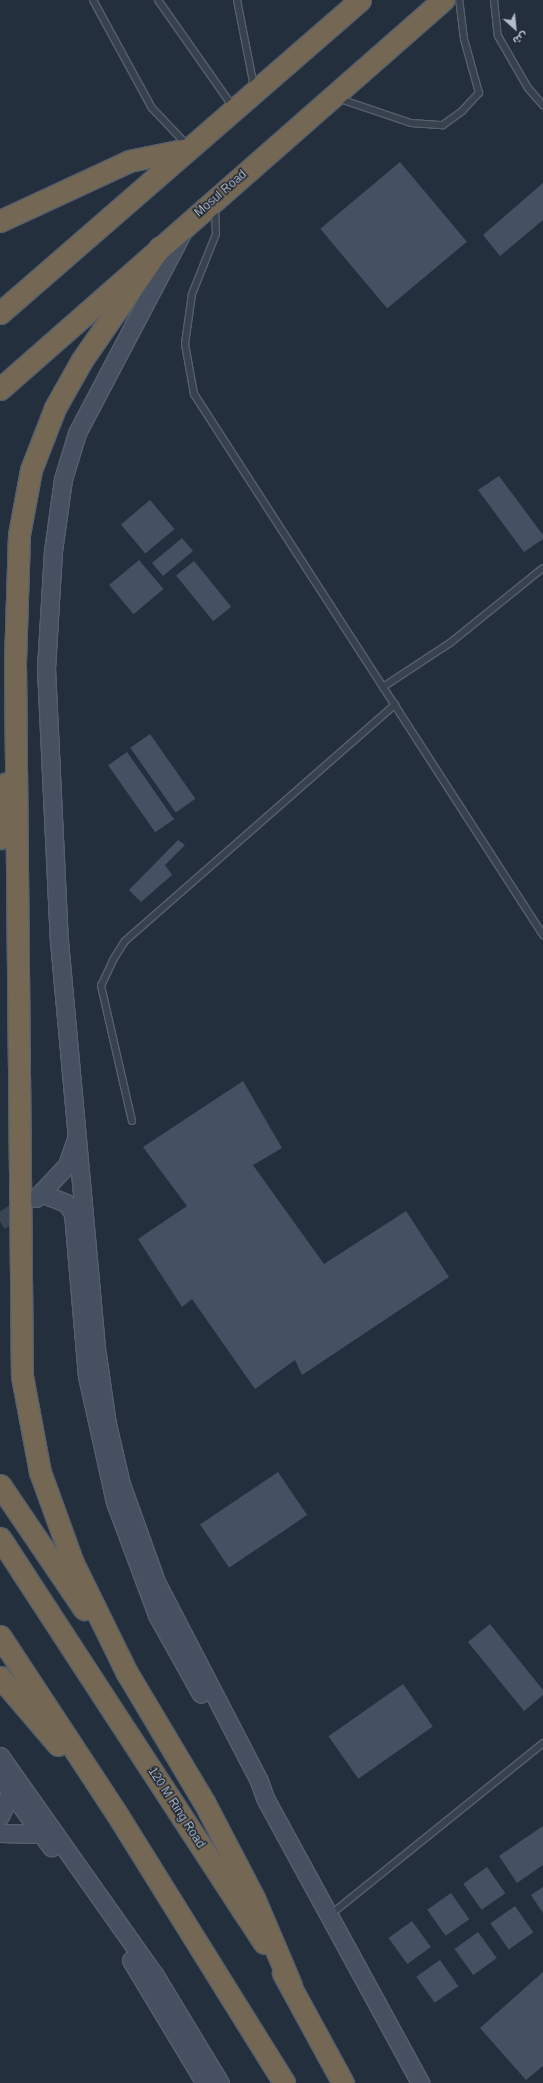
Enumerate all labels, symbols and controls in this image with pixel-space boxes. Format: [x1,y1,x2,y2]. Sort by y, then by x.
north arrow [495,8,535,48]
text: ش [511,30,530,47]
street label: Mosul Road [192,168,250,220]
street label: 120 M Ring Road [145,1765,207,1851]

